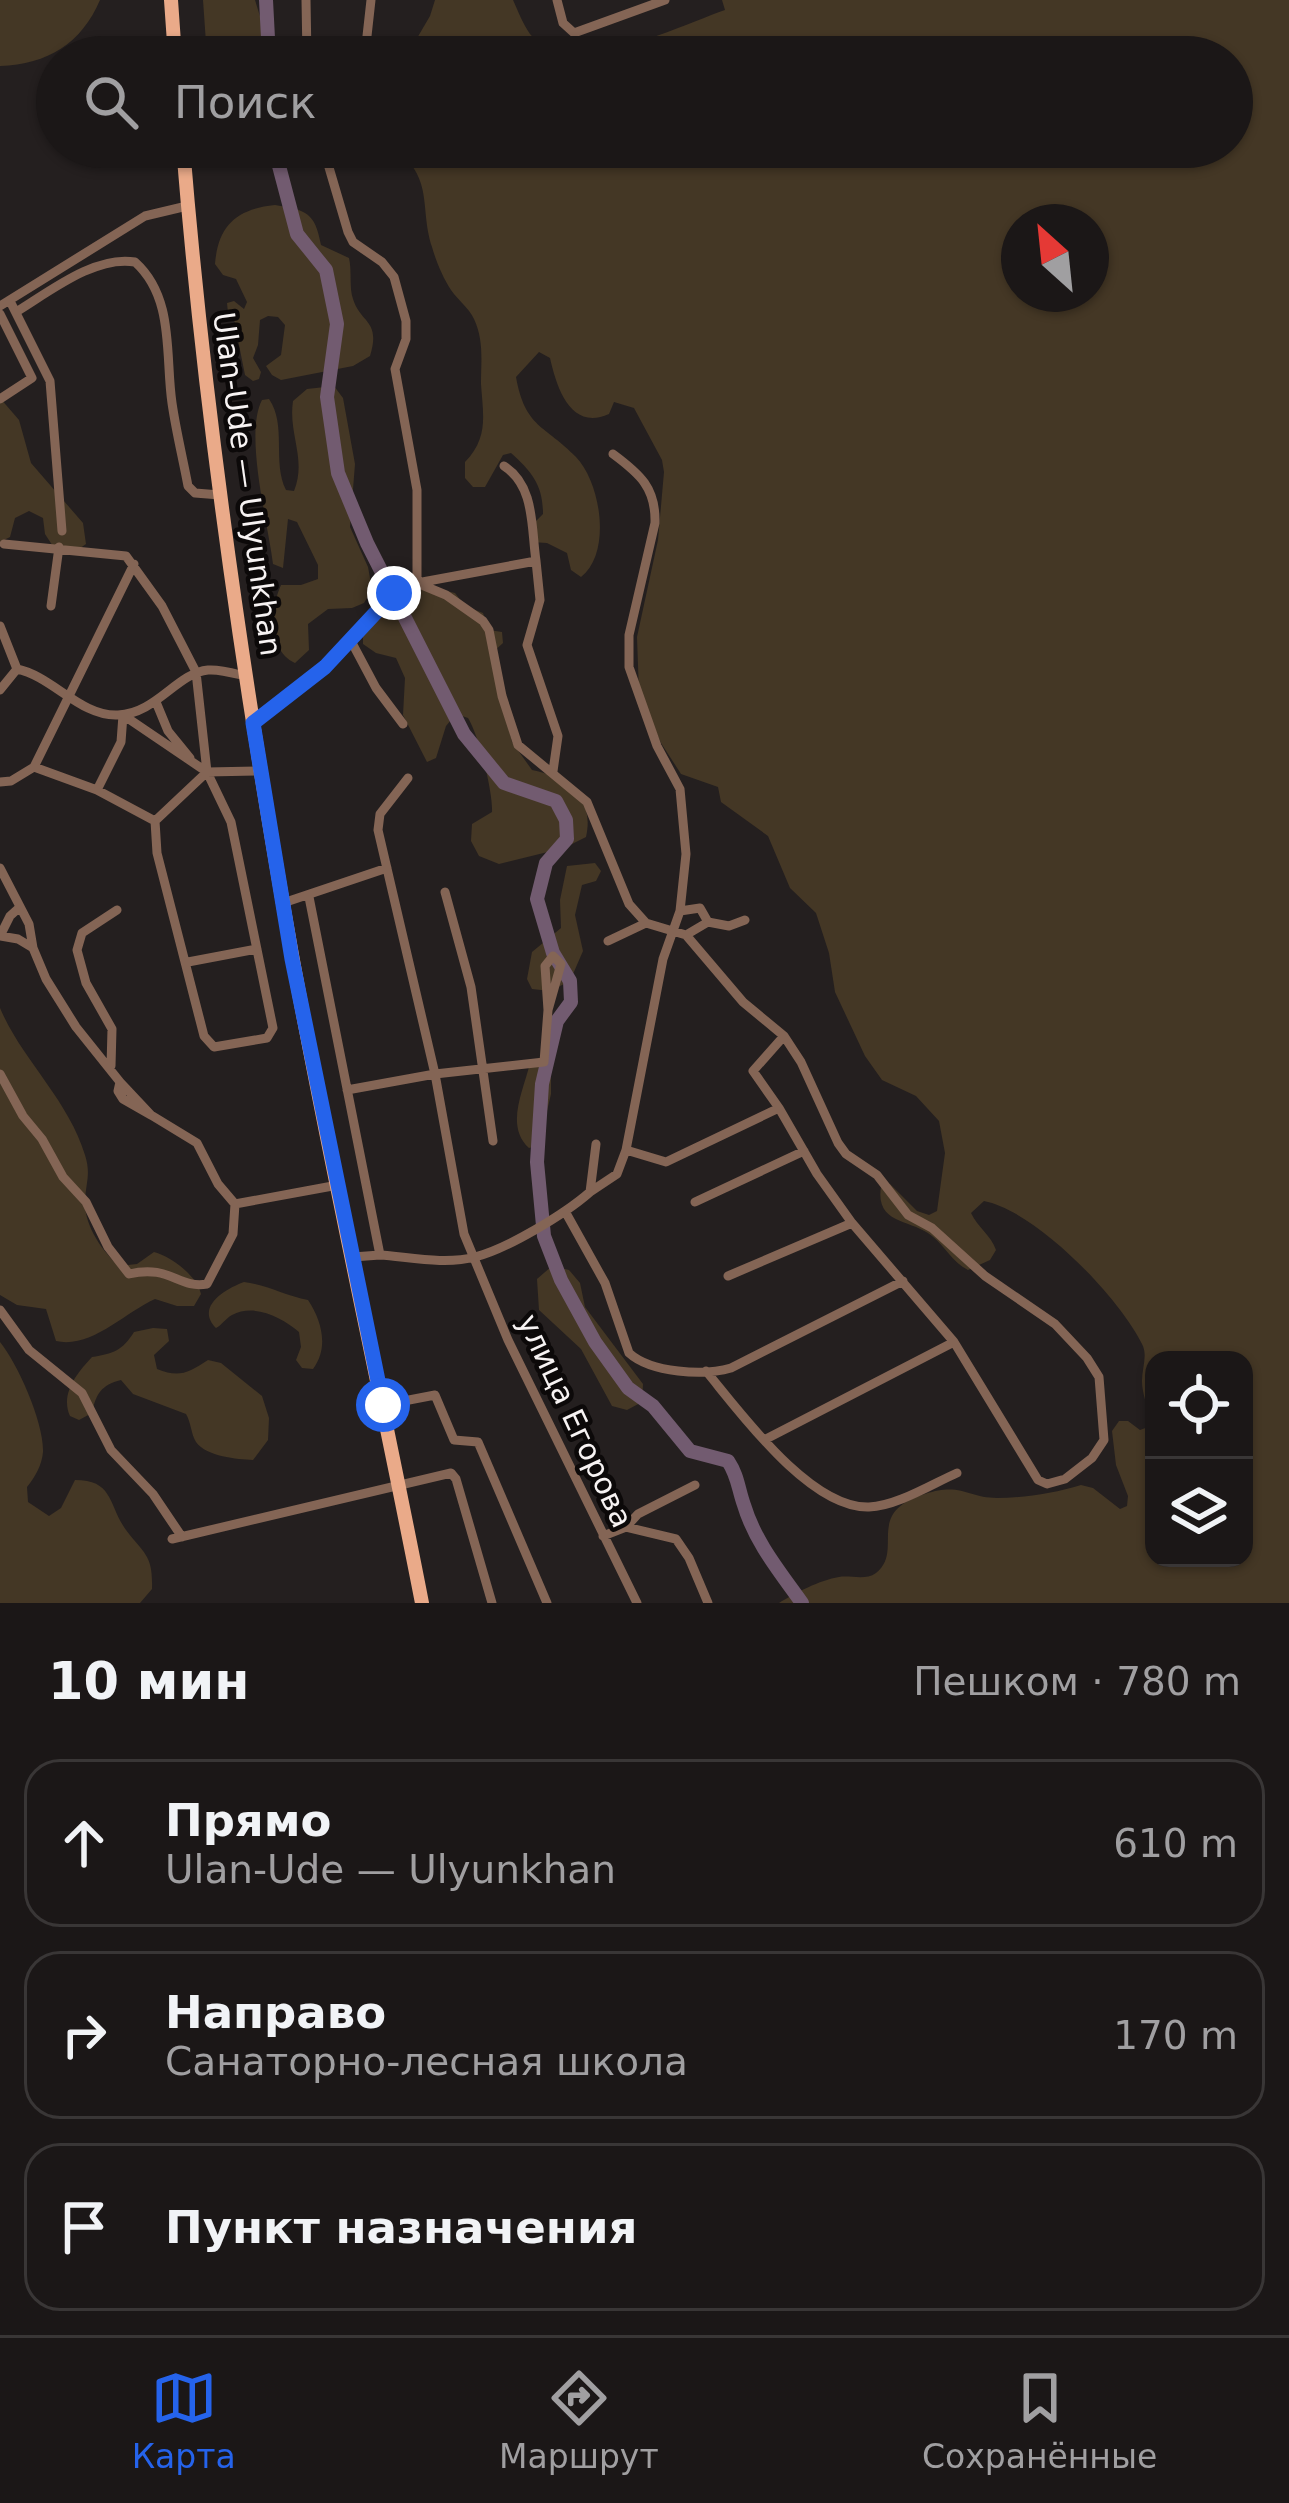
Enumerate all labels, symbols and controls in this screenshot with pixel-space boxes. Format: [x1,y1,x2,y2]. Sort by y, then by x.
search box [36,36,1253,168]
icon: search [78,69,144,135]
text: Поиск [174,76,317,129]
north arrow [1001,204,1109,312]
street label: Ulan-Ude — Ulyunkhan [206,310,289,658]
route end [367,566,421,620]
street label: улица Егорова [511,1309,640,1533]
map controls [1145,1351,1253,1567]
button: locate [1145,1351,1253,1459]
route start [356,1378,410,1432]
button: layers [1145,1459,1253,1567]
text: 10 мин [48,1652,249,1711]
text: Пешком · 780 m [913,1659,1241,1704]
text: Прямо [165,1794,331,1847]
icon: ahead [51,1810,117,1876]
text: 610 m [1113,1821,1238,1866]
text: Ulan-Ude — Ulyunkhan [165,1847,616,1892]
text: Направо [165,1986,386,2039]
icon: right [51,2002,117,2068]
text: 170 m [1113,2013,1238,2058]
text: Санаторно-лесная школа [165,2039,688,2084]
icon: arrive [51,2194,117,2260]
text: Пункт назначения [165,2201,637,2254]
tab: Карта [132,2365,236,2476]
tab: Маршрут [499,2365,659,2476]
tab: Сохранённые [922,2365,1157,2476]

